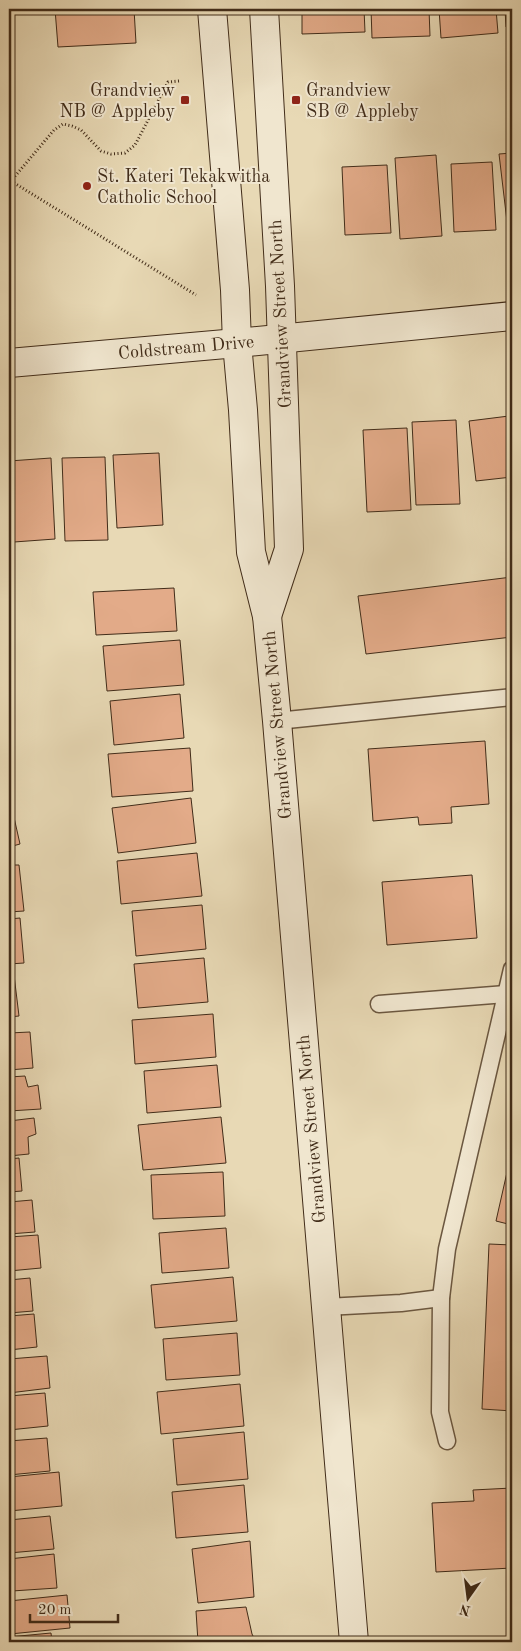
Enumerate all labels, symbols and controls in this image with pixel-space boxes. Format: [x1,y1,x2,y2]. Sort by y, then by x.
place label: Grandview NB @ Appleby [60,82,175,121]
place label: Grandview SB @ Appleby [306,82,419,121]
marker: Grandview NB @ Appleby [179,94,191,106]
marker: Grandview SB @ Appleby [290,94,302,106]
place label: St. Kateri Tekakwitha Catholic School [97,168,270,207]
marker: St. Kateri Tekakwitha Catholic School [81,180,93,192]
street label: Grandview Street North [267,219,295,409]
street label: Coldstream Drive [117,333,255,363]
street label: Grandview Street North [261,630,295,820]
street label: Grandview Street North [295,1034,329,1224]
north arrow [444,1574,494,1624]
scale bar [30,1591,118,1623]
text: N [458,1601,472,1618]
text: 20 m [38,1603,72,1618]

